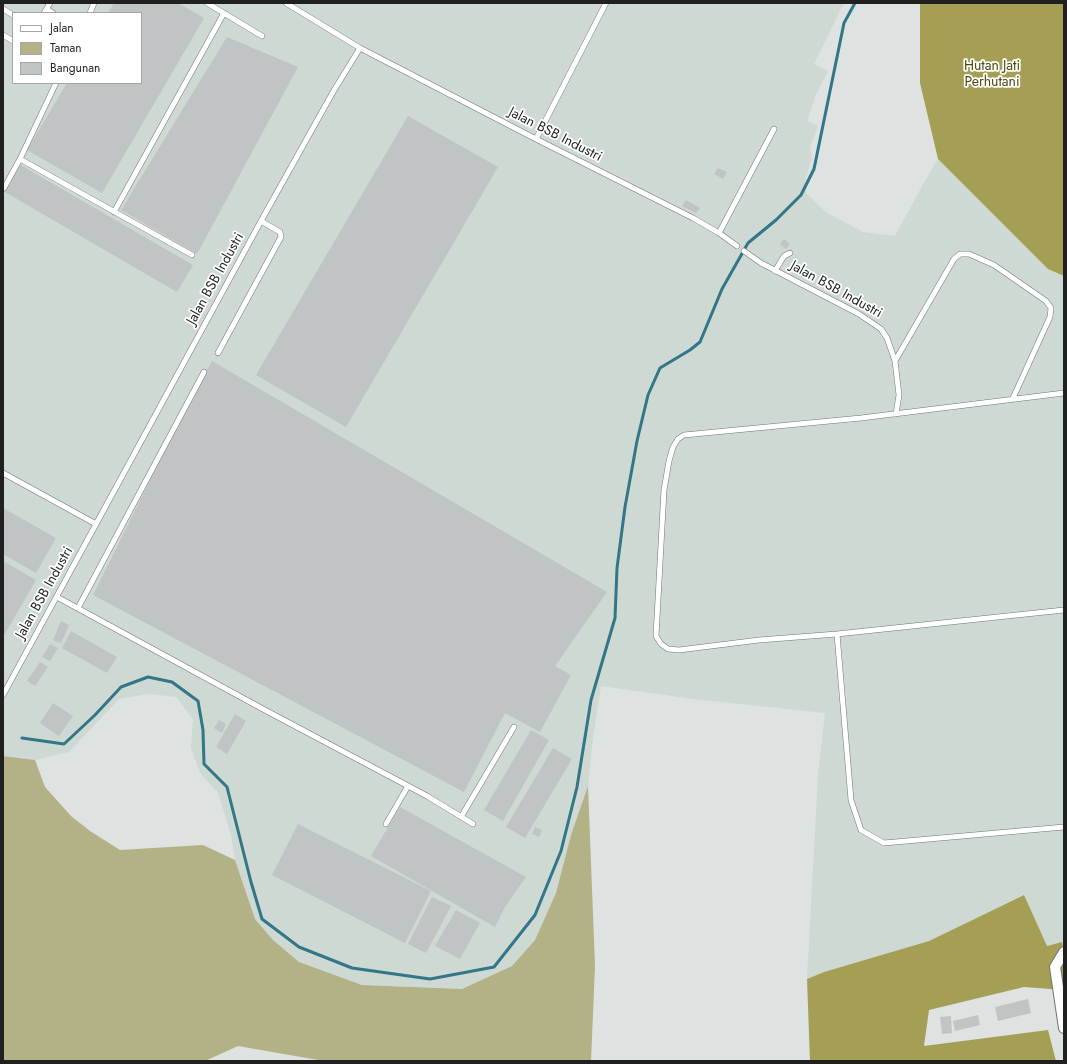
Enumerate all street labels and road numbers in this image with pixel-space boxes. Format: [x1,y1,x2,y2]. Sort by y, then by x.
street label: Jalan BSB Industri [505,104,605,166]
street label: Jalan BSB Industri [184,230,248,328]
street label: Jalan BSB Industri [787,258,885,322]
street label: Jalan BSB Industri [13,544,77,642]

